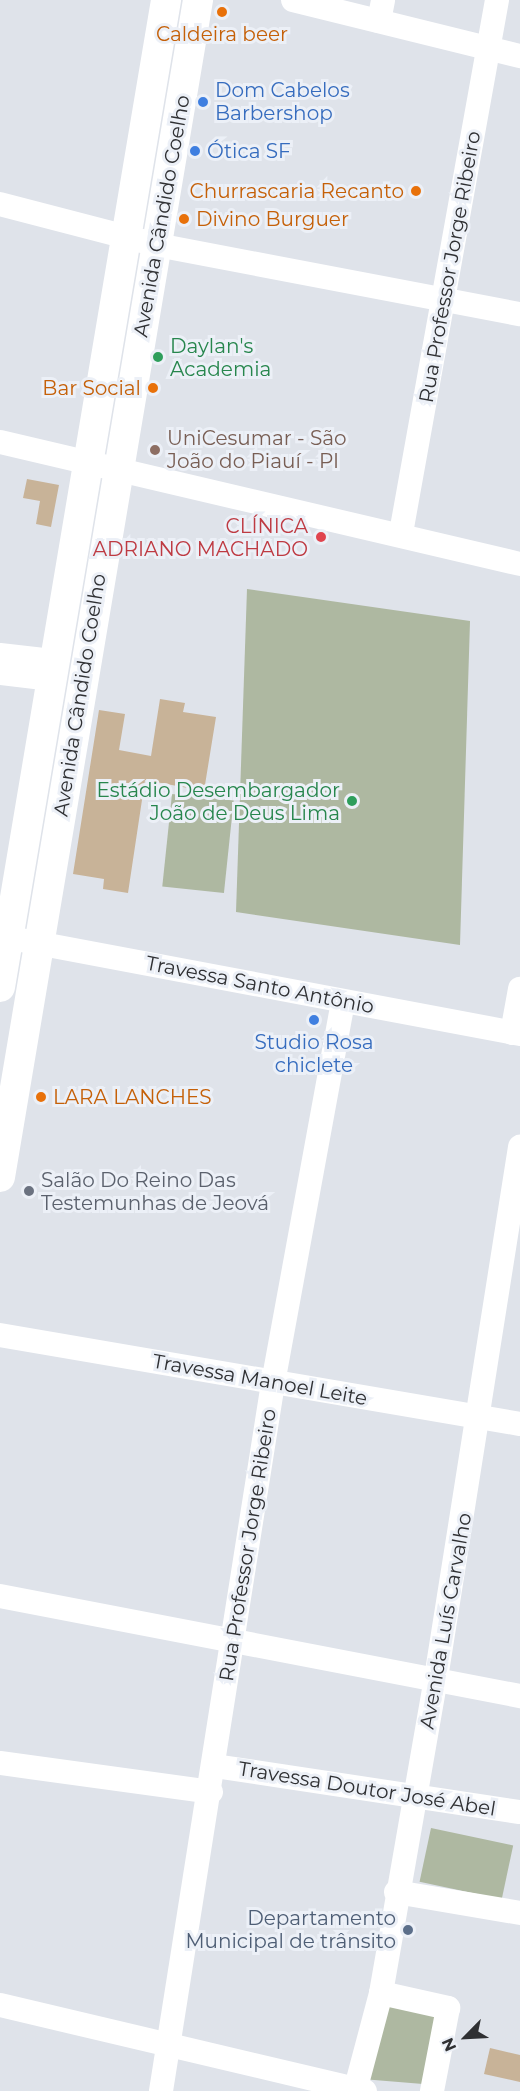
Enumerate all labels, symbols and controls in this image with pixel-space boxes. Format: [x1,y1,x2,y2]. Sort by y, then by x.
marker: Caldeira beer [215,5,229,19]
place label: Caldeira beer [156,22,288,46]
place label: Dom Cabelos Barbershop [215,78,350,125]
street label: Avenida Cândido Coelho [129,93,195,339]
marker: Dom Cabelos Barbershop [196,95,210,109]
street label: Rua Professor Jorge Ribeiro [414,129,486,405]
place label: Ótica SF [207,139,291,163]
marker: Ótica SF [188,144,202,158]
place label: Churrascaria Recanto [189,179,404,203]
marker: Churrascaria Recanto [409,184,423,198]
place label: Divino Burguer [196,207,349,231]
marker: Divino Burguer [177,212,191,226]
place label: Daylan's Academia [170,334,271,381]
marker: Daylan's Academia [151,350,165,364]
place label: Bar Social [42,376,141,400]
marker: Bar Social [146,381,160,395]
place label: UniCesumar - São João do Piauí - PI [167,426,347,473]
marker: UniCesumar - São João do Piauí - PI [148,443,162,457]
place label: CLÍNICA ADRIANO MACHADO [93,514,308,561]
marker: CLÍNICA ADRIANO MACHADO [312,528,330,546]
street label: Avenida Cândido Coelho [49,572,111,818]
place label: Estádio Desembargador João de Deus Lima [96,778,340,825]
marker: Estádio Desembargador João de Deus Lima [345,794,359,808]
street label: Travessa Santo Antônio [144,951,376,1019]
marker: Studio Rosa chiclete [307,1013,321,1027]
place label: Studio Rosa chiclete [254,1030,374,1077]
place label: LARA LANCHES [53,1085,212,1109]
marker: LARA LANCHES [34,1090,48,1104]
place label: Salão Do Reino Das Testemunhas de Jeová [41,1168,269,1215]
marker: Salão Do Reino Das Testemunhas de Jeová [22,1184,36,1198]
street label: Travessa Manoel Leite [151,1349,369,1411]
street label: Rua Professor Jorge Ribeiro [215,1407,281,1683]
street label: Avenida Luís Carvalho [415,1511,477,1731]
street label: Travessa Doutor José Abel [237,1757,497,1821]
place label: Departamento Municipal de trânsito [185,1906,396,1953]
marker: Departamento Municipal de trânsito [401,1923,415,1937]
north arrow [436,2007,496,2067]
text: N [438,2035,460,2054]

